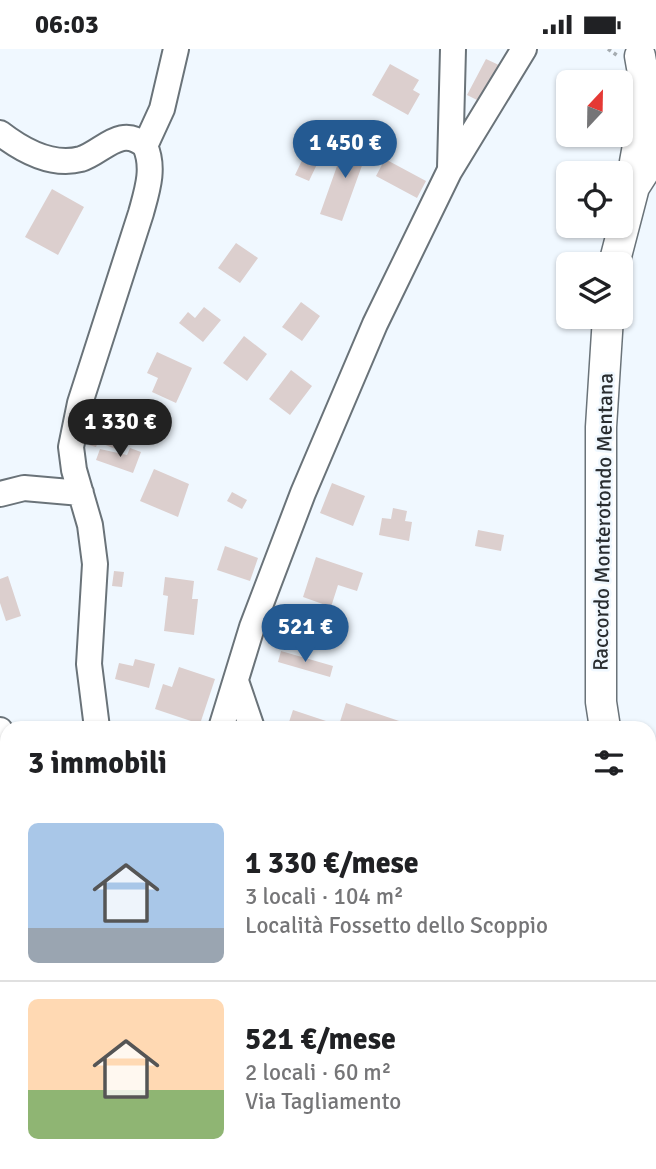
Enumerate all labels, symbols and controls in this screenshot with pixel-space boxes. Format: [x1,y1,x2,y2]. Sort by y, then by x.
text: 06:03 [35,9,99,41]
north arrow [556,70,634,147]
map controls [556,70,633,329]
pin: 1 450 € [280,121,410,180]
text: 1 450 € [309,128,381,157]
button: locate [556,161,633,238]
button: layers [556,252,633,329]
street label: Raccordo Monterotondo Mentana [587,373,619,671]
pin: 1 330 € [55,399,185,459]
text: 1 330 € [84,407,156,436]
pin: 521 € [256,605,354,664]
text: 521 € [278,612,332,641]
icon: filters [590,744,628,782]
text: 3 immobili [28,745,167,782]
text: 1 330 €/mese [245,845,419,882]
icon: home [84,851,168,935]
text: 3 locali · 104 m² [245,882,404,911]
text: Località Fossetto dello Scoppio [245,911,548,940]
text: 521 €/mese [245,1021,396,1058]
icon: home [84,1027,168,1111]
text: 2 locali · 60 m² [245,1058,391,1087]
text: Via Tagliamento [245,1087,401,1116]

